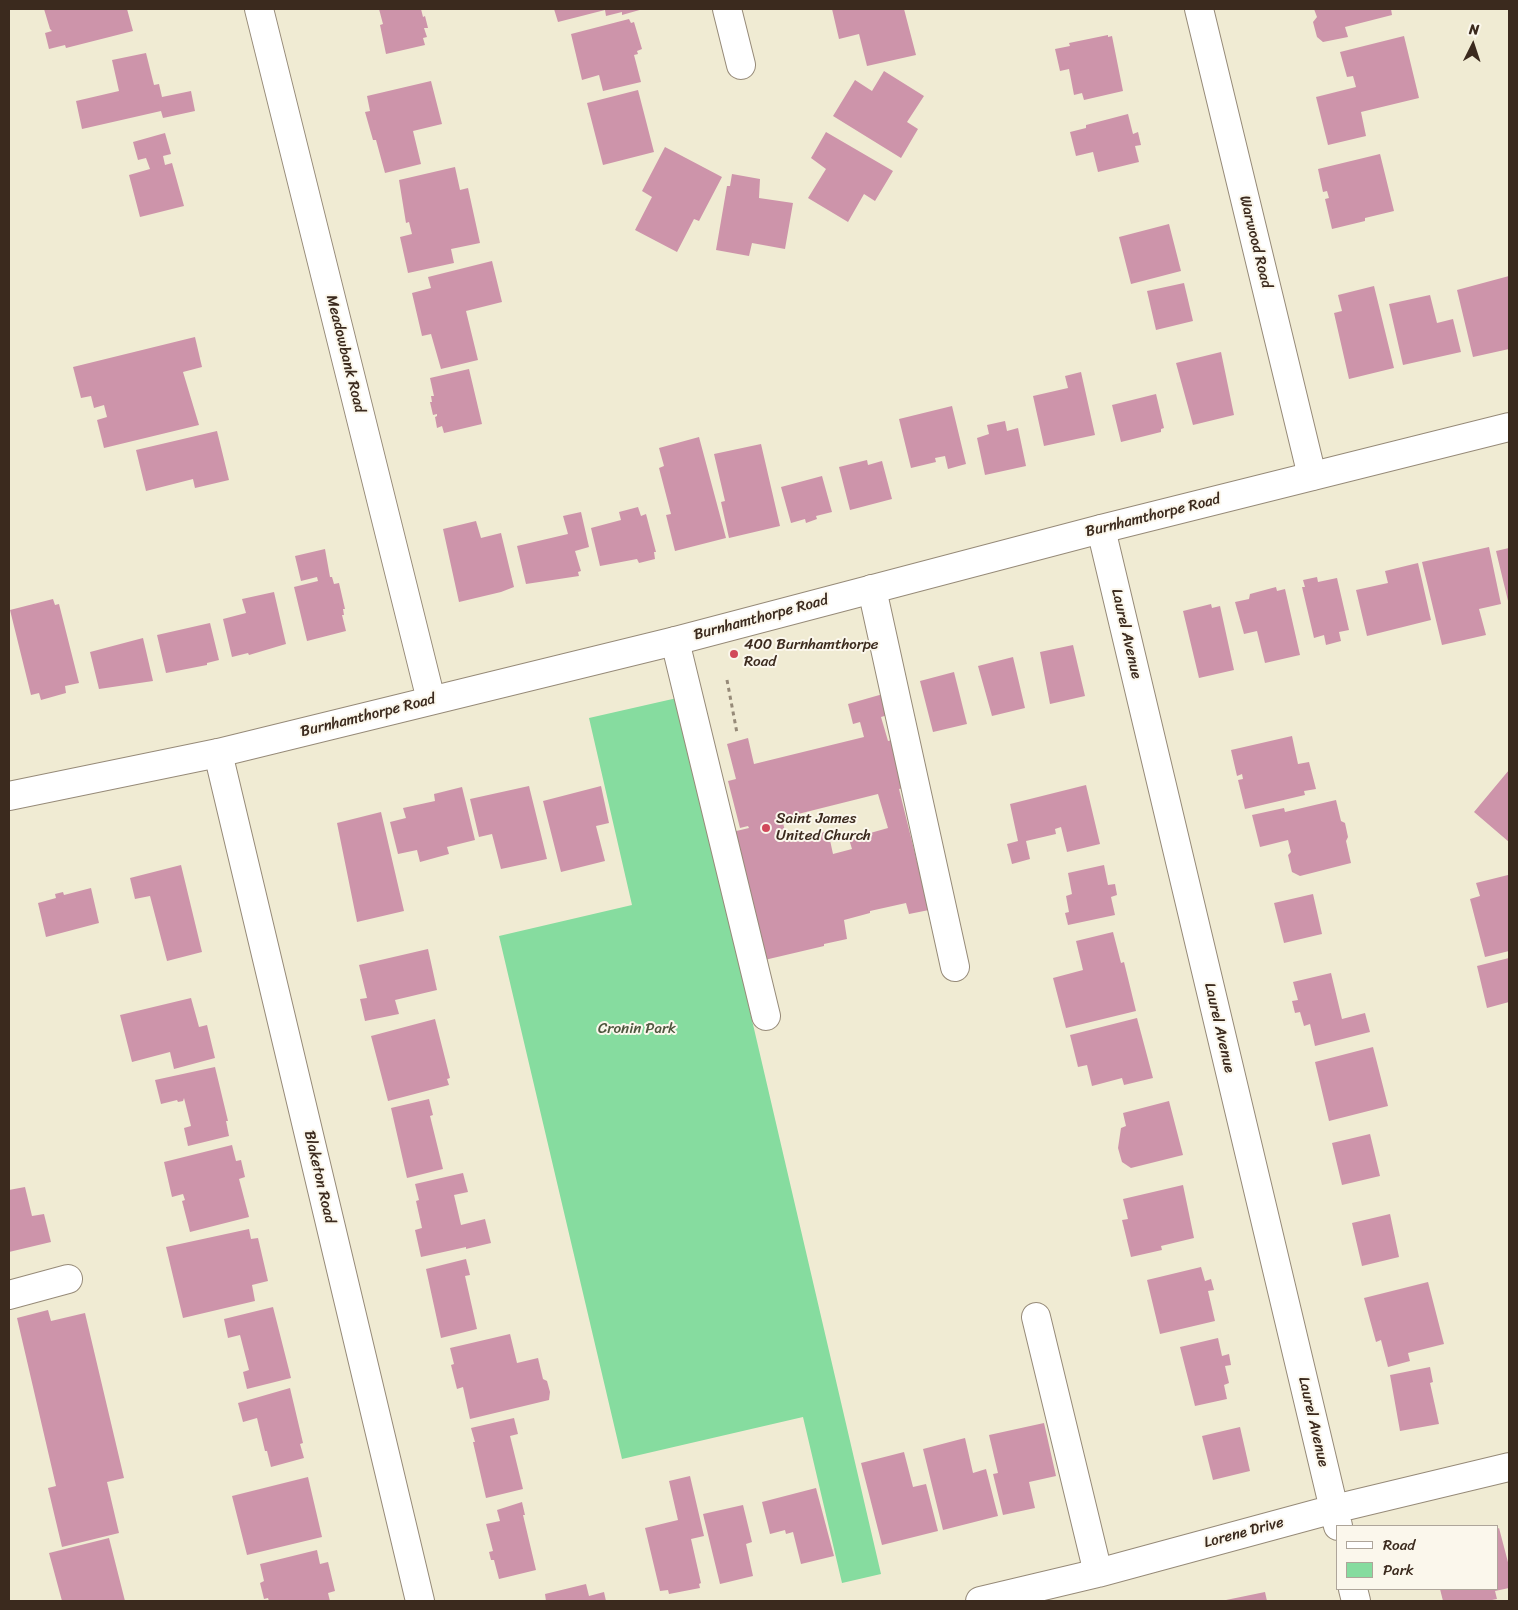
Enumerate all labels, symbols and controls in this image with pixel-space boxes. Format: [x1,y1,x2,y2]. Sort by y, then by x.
text: N [1468,17,1480,42]
north arrow [1448,20,1498,70]
street label: Warwood Road [1235,194,1275,290]
street label: Meadowbank Road [322,293,368,415]
street label: Burnhamthorpe Road [1084,491,1222,541]
street label: Laurel Avenue [1107,587,1145,681]
street label: Burnhamthorpe Road [692,591,830,645]
place label: 400 Burnhamthorpe Road [744,636,879,671]
marker: 400 Burnhamthorpe Road [728,648,740,660]
street label: Burnhamthorpe Road [299,691,437,741]
place label: Saint James United Church [776,810,871,845]
marker: Saint James United Church [760,822,772,834]
street label: Laurel Avenue [1200,981,1238,1075]
park label: Cronin Park [598,1020,676,1038]
street label: Blaketon Road [300,1129,338,1225]
street label: Laurel Avenue [1294,1375,1332,1469]
street label: Lorene Drive [1202,1514,1286,1552]
legend [1336,1525,1498,1590]
text: Road [1383,1532,1415,1558]
text: Park [1383,1557,1414,1583]

